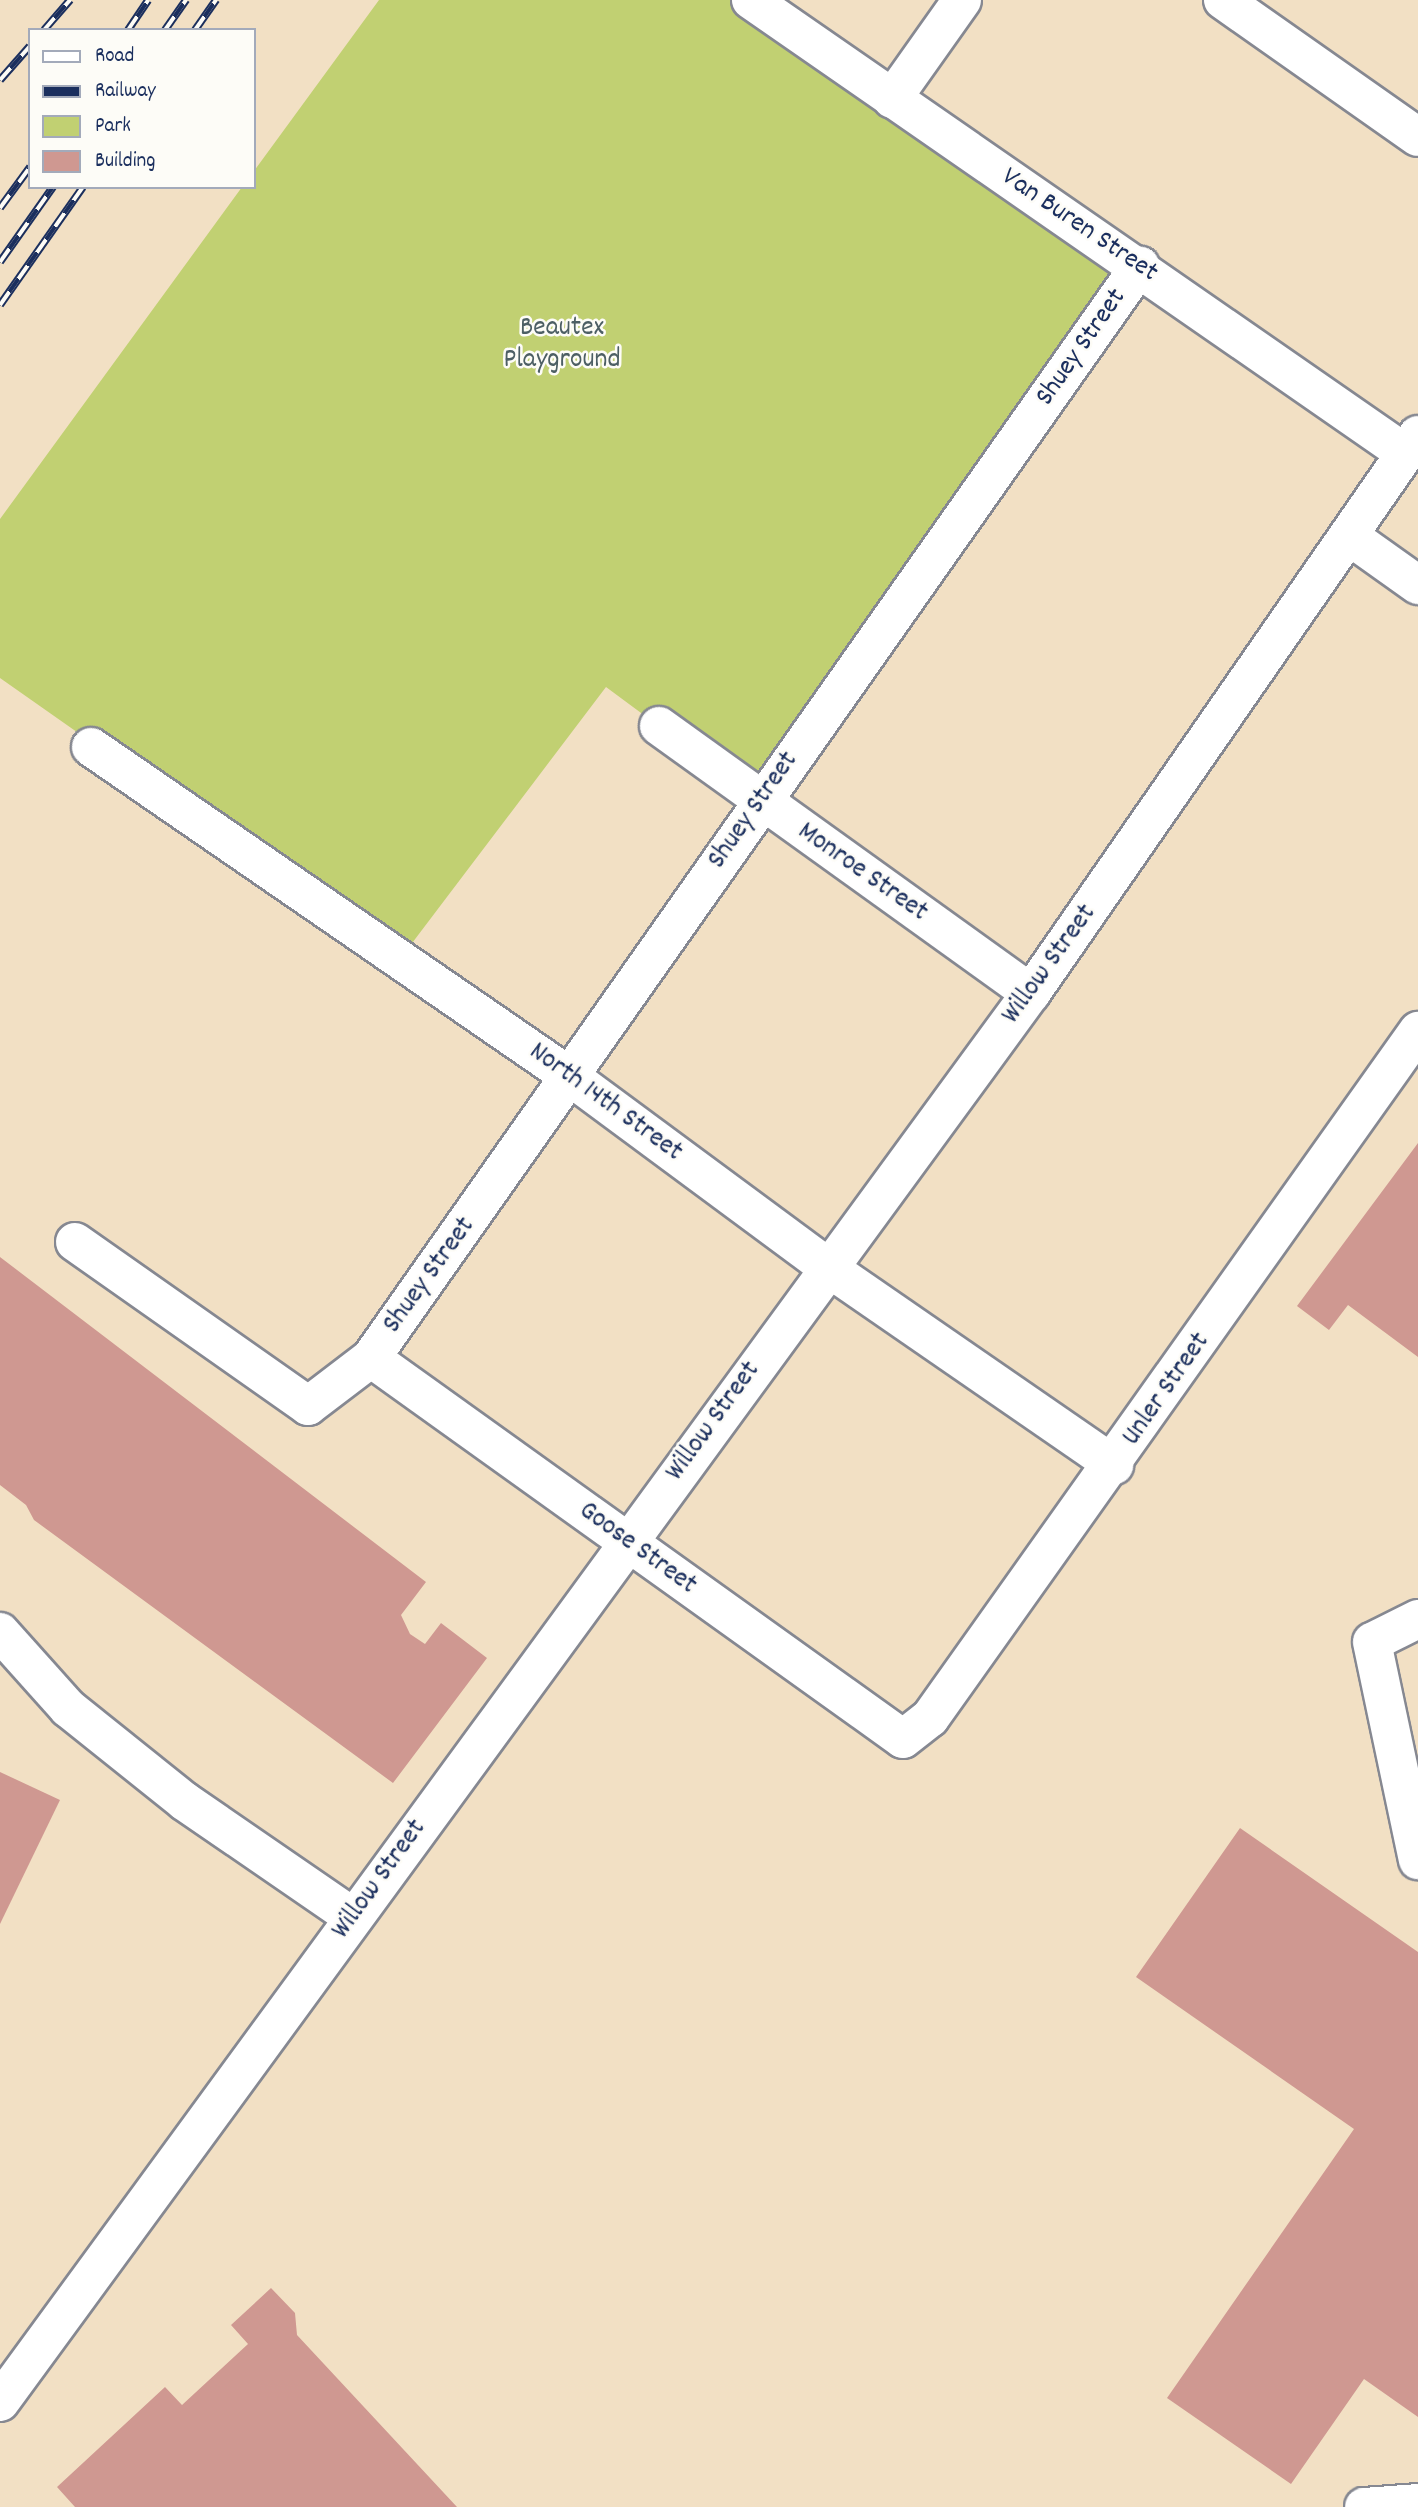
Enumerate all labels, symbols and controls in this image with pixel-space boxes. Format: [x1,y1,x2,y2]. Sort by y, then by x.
legend [28,28,256,189]
text: Road [95,42,134,72]
text: Railway [95,77,156,107]
text: Park [95,112,131,142]
text: Building [95,147,155,177]
street label: Van Buren Street [994,161,1164,291]
street label: Shuey Street [1029,283,1135,413]
park label: Beautex Playground [503,312,621,378]
street label: Shuey Street [701,746,807,876]
street label: Monroe Street [790,816,934,930]
street label: Willow Street [995,899,1105,1031]
street label: North 14th Street [522,1036,688,1170]
street label: Shuey Street [377,1211,483,1341]
street label: Unler Street [1116,1327,1218,1453]
street label: Willow Street [659,1356,769,1488]
street label: Goose Street [571,1495,703,1603]
street label: Willow Street [325,1814,435,1946]

